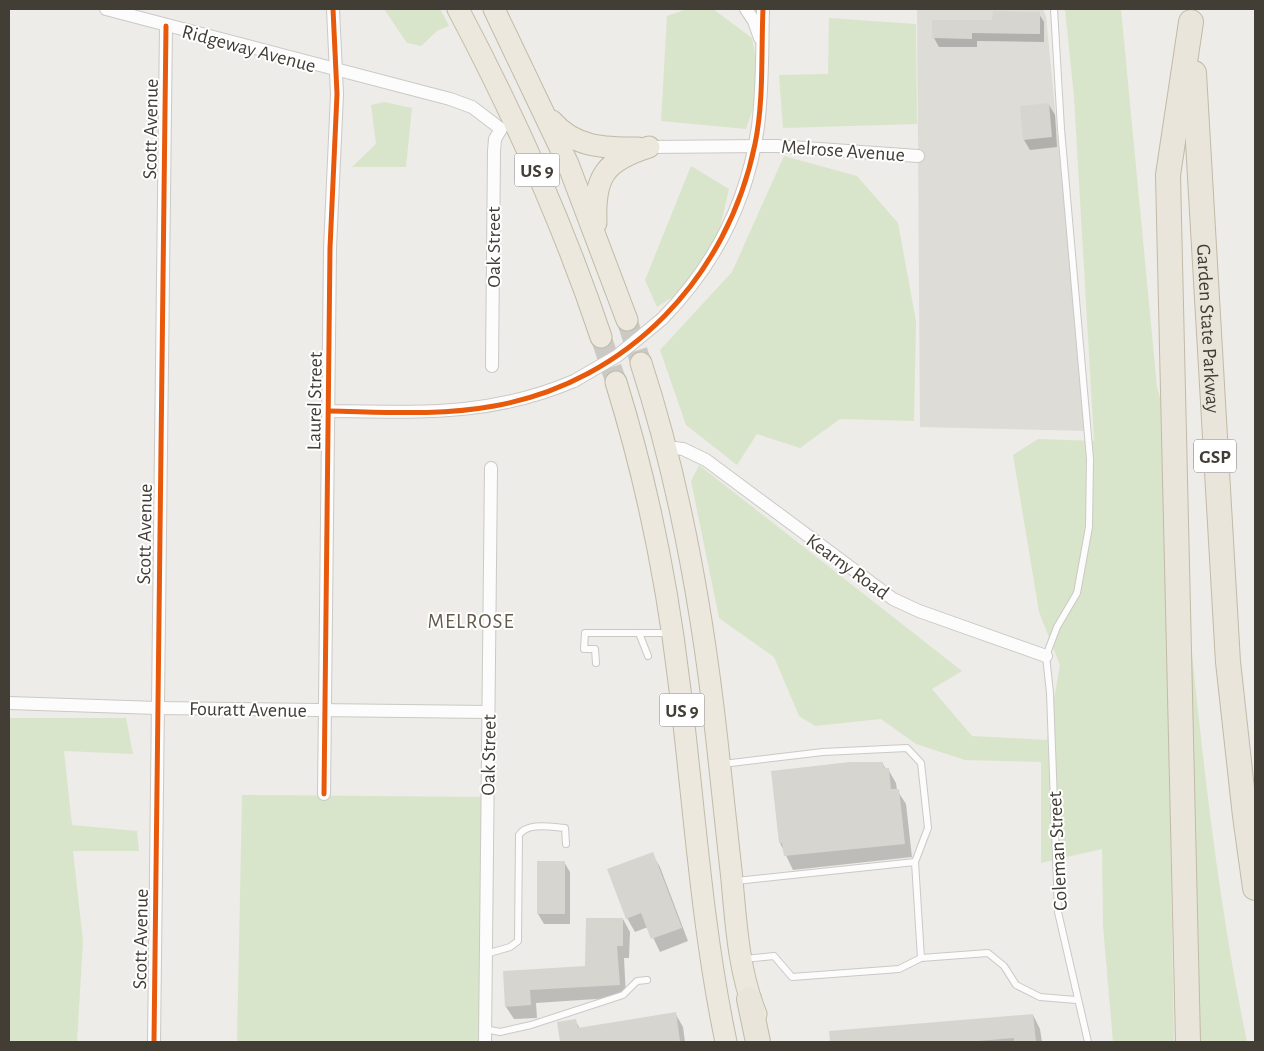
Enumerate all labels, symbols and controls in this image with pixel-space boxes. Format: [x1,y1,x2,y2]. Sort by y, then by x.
street label: Ridgeway Avenue [180,22,318,76]
street label: Scott Avenue [140,78,162,180]
street label: Melrose Avenue [780,137,905,165]
road number: US 9 [514,154,560,186]
street label: Oak Street [484,206,504,288]
street label: Garden State Parkway [1193,243,1223,414]
street label: Laurel Street [304,351,326,450]
road number: GSP [1194,440,1236,472]
street label: Scott Avenue [134,483,156,585]
street label: Kearny Road [802,530,892,603]
district label: MELROSE [427,611,515,632]
road number: US 9 [660,694,704,726]
street label: Fouratt Avenue [189,699,307,721]
street label: Oak Street [478,714,500,796]
street label: Coleman Street [1045,790,1071,911]
street label: Scott Avenue [130,888,152,990]

